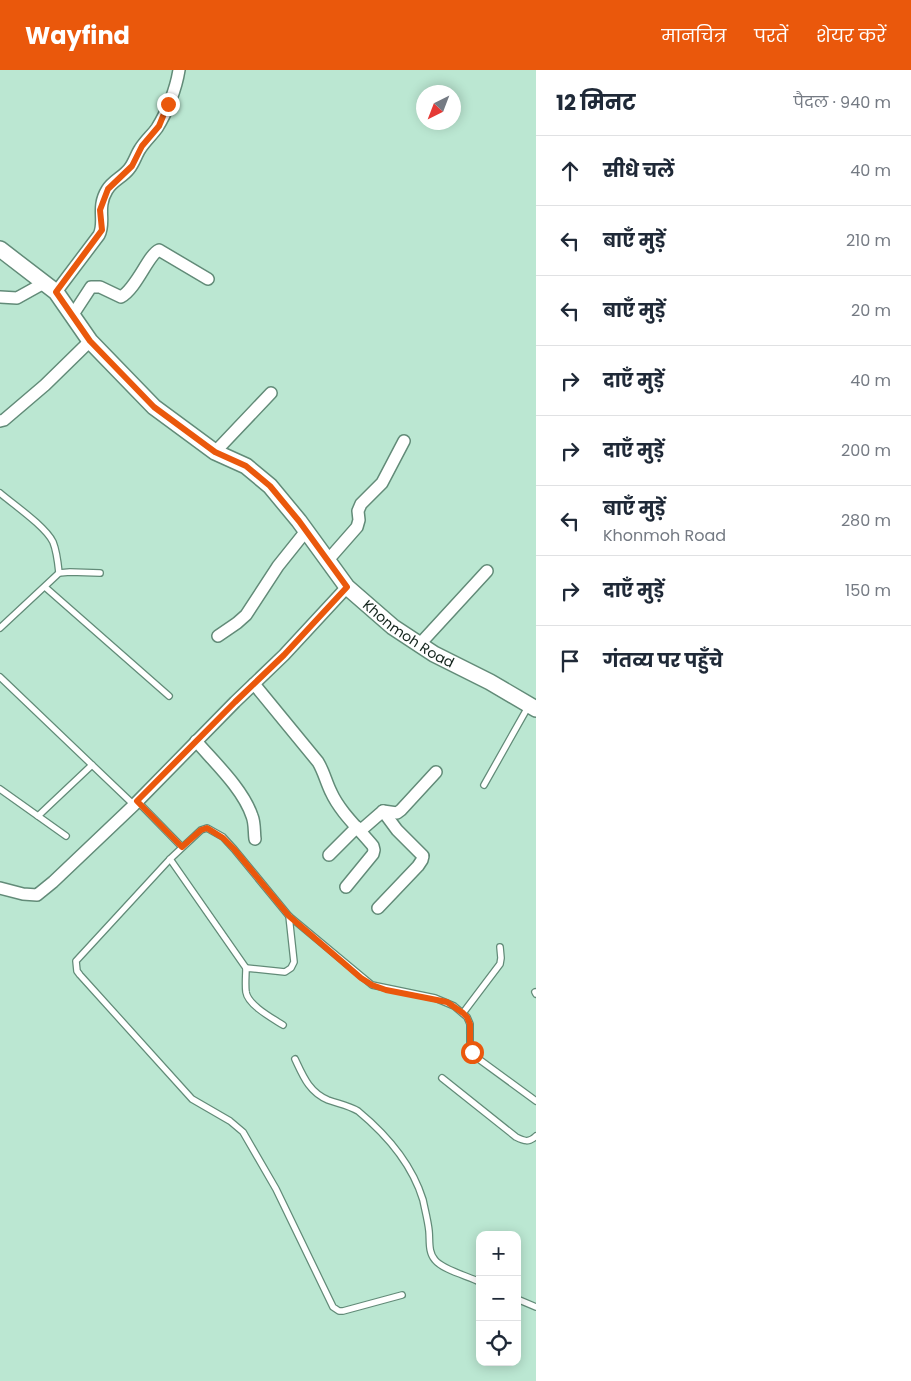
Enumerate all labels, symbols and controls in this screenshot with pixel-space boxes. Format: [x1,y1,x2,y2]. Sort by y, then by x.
text: Wayfind [25,19,130,52]
text: मानचित्र [661,23,726,48]
text: परतें [754,23,788,48]
text: शेयर करें [816,23,886,48]
north arrow [416,85,461,130]
text: 12 मिनट [556,88,636,117]
text: पैदल · 940 m [793,91,891,114]
route end [157,93,180,116]
icon: ahead [556,157,584,185]
text: सीधे चलें [603,157,674,184]
text: 40 m [850,159,891,182]
icon: left [556,227,584,255]
text: बाएँ मुड़ें [603,227,665,254]
text: 210 m [846,229,891,252]
icon: left [556,297,584,325]
text: बाएँ मुड़ें [603,297,665,324]
text: 20 m [851,299,891,322]
icon: right [556,367,584,395]
text: दाएँ मुड़ें [603,367,664,394]
text: 40 m [850,369,891,392]
icon: right [556,437,584,465]
text: दाएँ मुड़ें [603,437,664,464]
text: 200 m [841,439,891,462]
text: बाएँ मुड़ें [603,495,665,522]
icon: left [556,507,584,535]
text: 280 m [841,509,891,532]
text: Khonmoh Road [603,524,726,547]
icon: right [556,577,584,605]
text: दाएँ मुड़ें [603,577,664,604]
text: 150 m [845,579,891,602]
street label: Khonmoh Road [358,595,458,673]
icon: arrive [556,647,584,675]
text: गंतव्य पर पहुँचे [603,647,723,674]
route start [461,1041,484,1064]
map controls [476,1231,521,1366]
button: + [476,1231,521,1276]
button: − [476,1276,521,1321]
button: locate [476,1321,521,1366]

